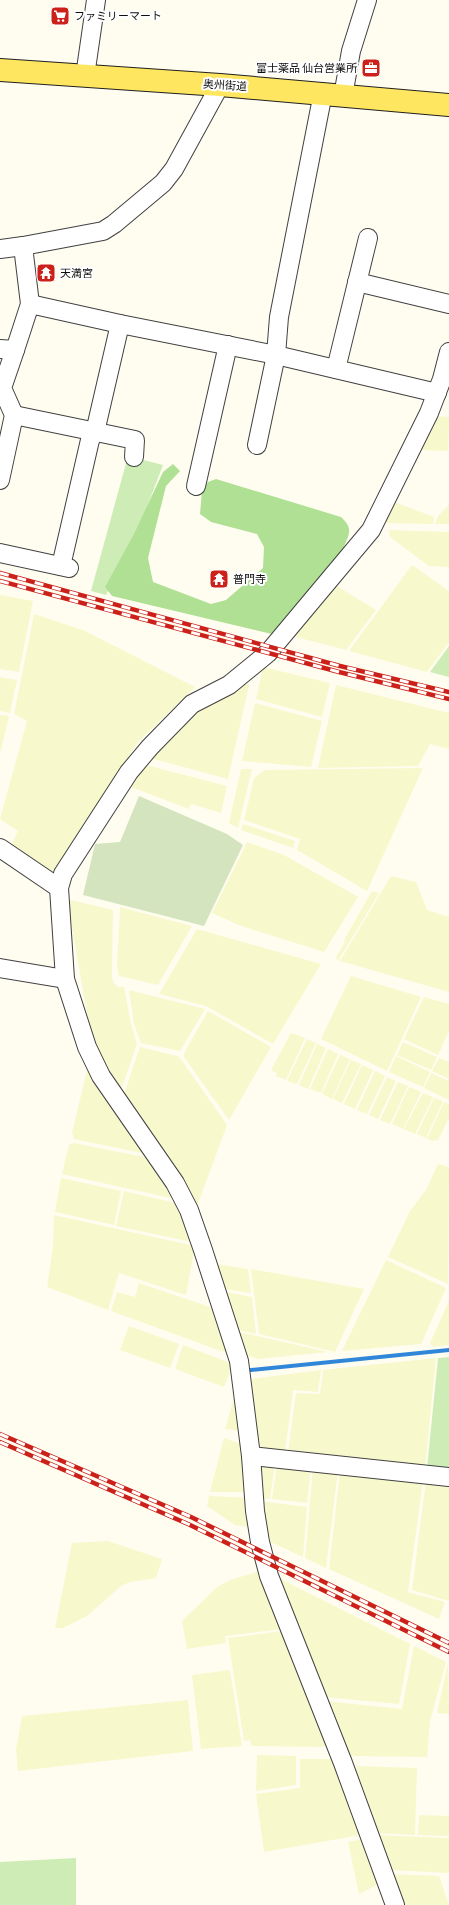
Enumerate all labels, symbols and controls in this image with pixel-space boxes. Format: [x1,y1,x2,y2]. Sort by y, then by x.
supermarket icon: ファミリーマート [49,5,71,27]
place label: ファミリーマート [74,10,162,22]
office icon: 富士薬品 仙台営業所 [360,57,382,79]
place label: 富士薬品 仙台営業所 [256,62,358,74]
street label: 奥州街道 [203,77,247,93]
temple icon: 天満宮 [35,262,57,284]
place label: 天満宮 [60,267,93,279]
temple icon: 普門寺 [208,568,230,590]
place label: 普門寺 [233,573,266,585]

